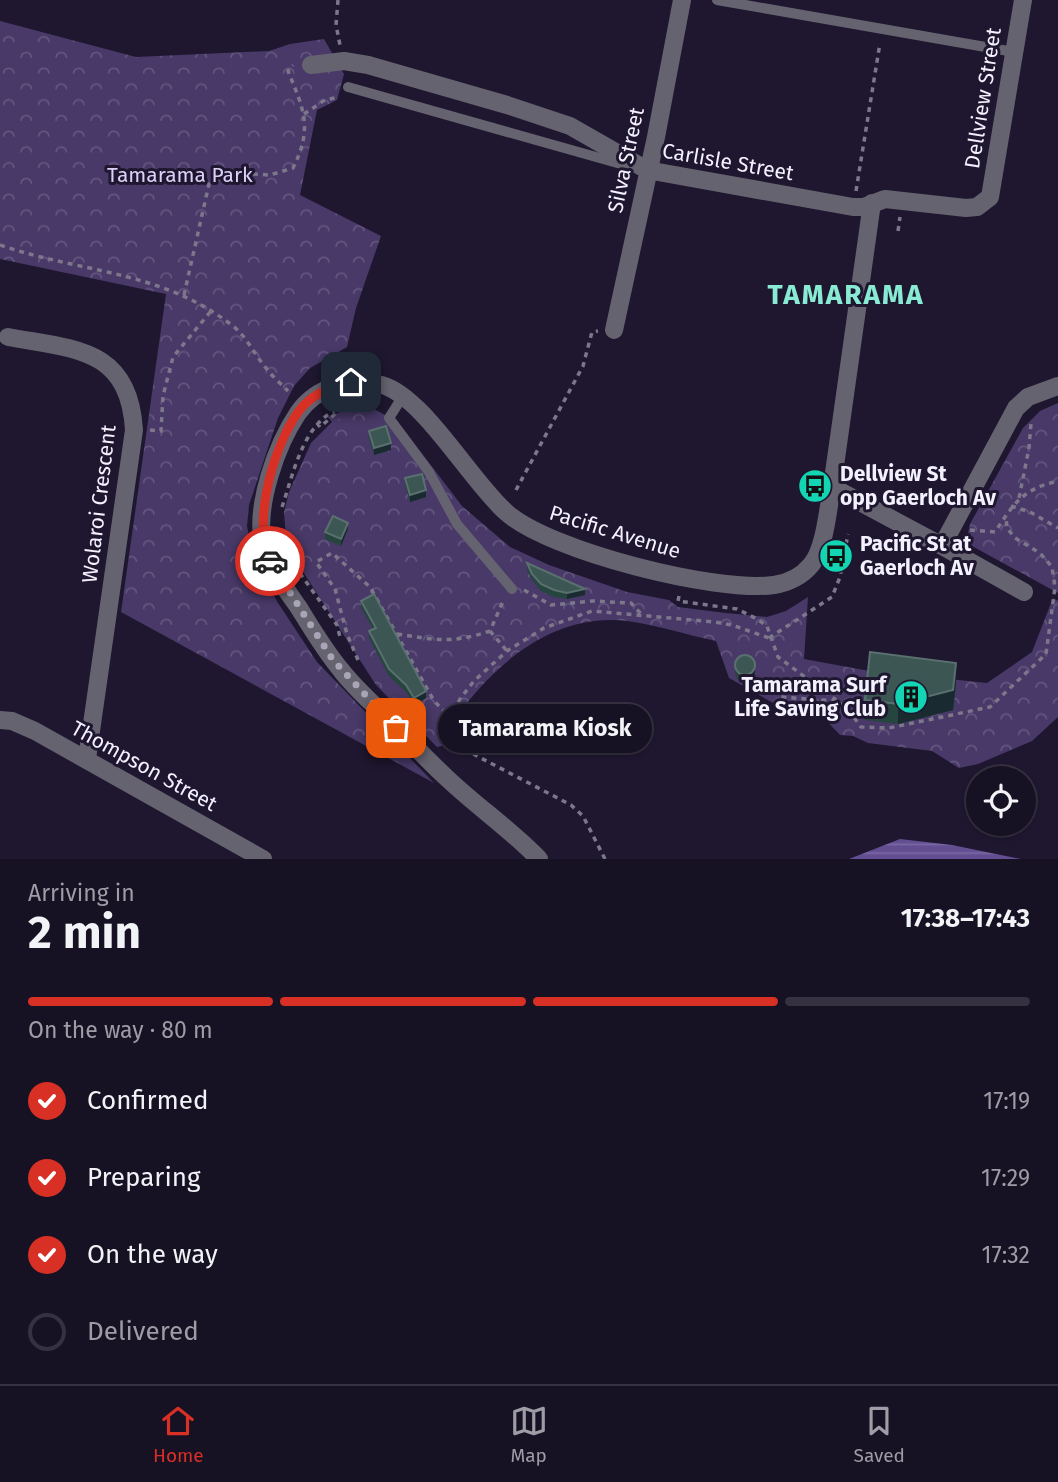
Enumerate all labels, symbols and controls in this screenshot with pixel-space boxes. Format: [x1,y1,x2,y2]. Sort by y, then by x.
street label: Dellview Street [959,25,1007,170]
street label: Silva Street [602,104,650,215]
street label: Carlisle Street [660,138,796,186]
park label: Tamarama Park [107,162,253,188]
district label: TAMARAMA [767,278,925,311]
pin [321,352,381,412]
icon: home [332,363,370,401]
street label: Wolaroi Crescent [76,423,122,585]
place label: Dellview St opp Gaerloch Av [840,461,996,511]
bus stop icon: Dellview St opp Gaerloch Av [796,467,834,505]
street label: Pacific Avenue [546,500,684,564]
courier [235,526,305,596]
place label: Pacific St at Gaerloch Av [860,531,974,581]
bus stop icon: Pacific St at Gaerloch Av [817,537,855,575]
icon: car [251,542,289,580]
place label: Tamarama Surf Life Saving Club [734,672,889,722]
building icon: Tamarama Surf Life Saving Club [892,678,930,716]
pin [366,698,426,758]
callout: Tamarama Kiosk [438,704,652,752]
icon: bag [377,709,415,747]
text: Tamarama Kiosk [459,714,631,742]
street label: Thompson Street [66,715,222,817]
map controls [966,766,1036,836]
button: locate [966,766,1036,836]
text: Arriving in [28,879,135,907]
text: 17:38–17:43 [901,903,1030,934]
text: 2 min [28,905,141,960]
text: On the way · 80 m [28,1016,213,1044]
icon: check [28,1082,66,1120]
text: Confirmed [87,1085,208,1116]
text: 17:19 [983,1087,1030,1115]
icon: check [28,1159,66,1197]
text: Preparing [87,1162,200,1193]
text: 17:29 [981,1164,1030,1192]
icon: check [28,1236,66,1274]
text: On the way [87,1239,218,1270]
text: 17:32 [981,1241,1030,1269]
text: Delivered [87,1316,199,1347]
tab: Home [153,1402,204,1467]
tab: Map [510,1402,548,1467]
tab: Saved [854,1402,905,1467]

